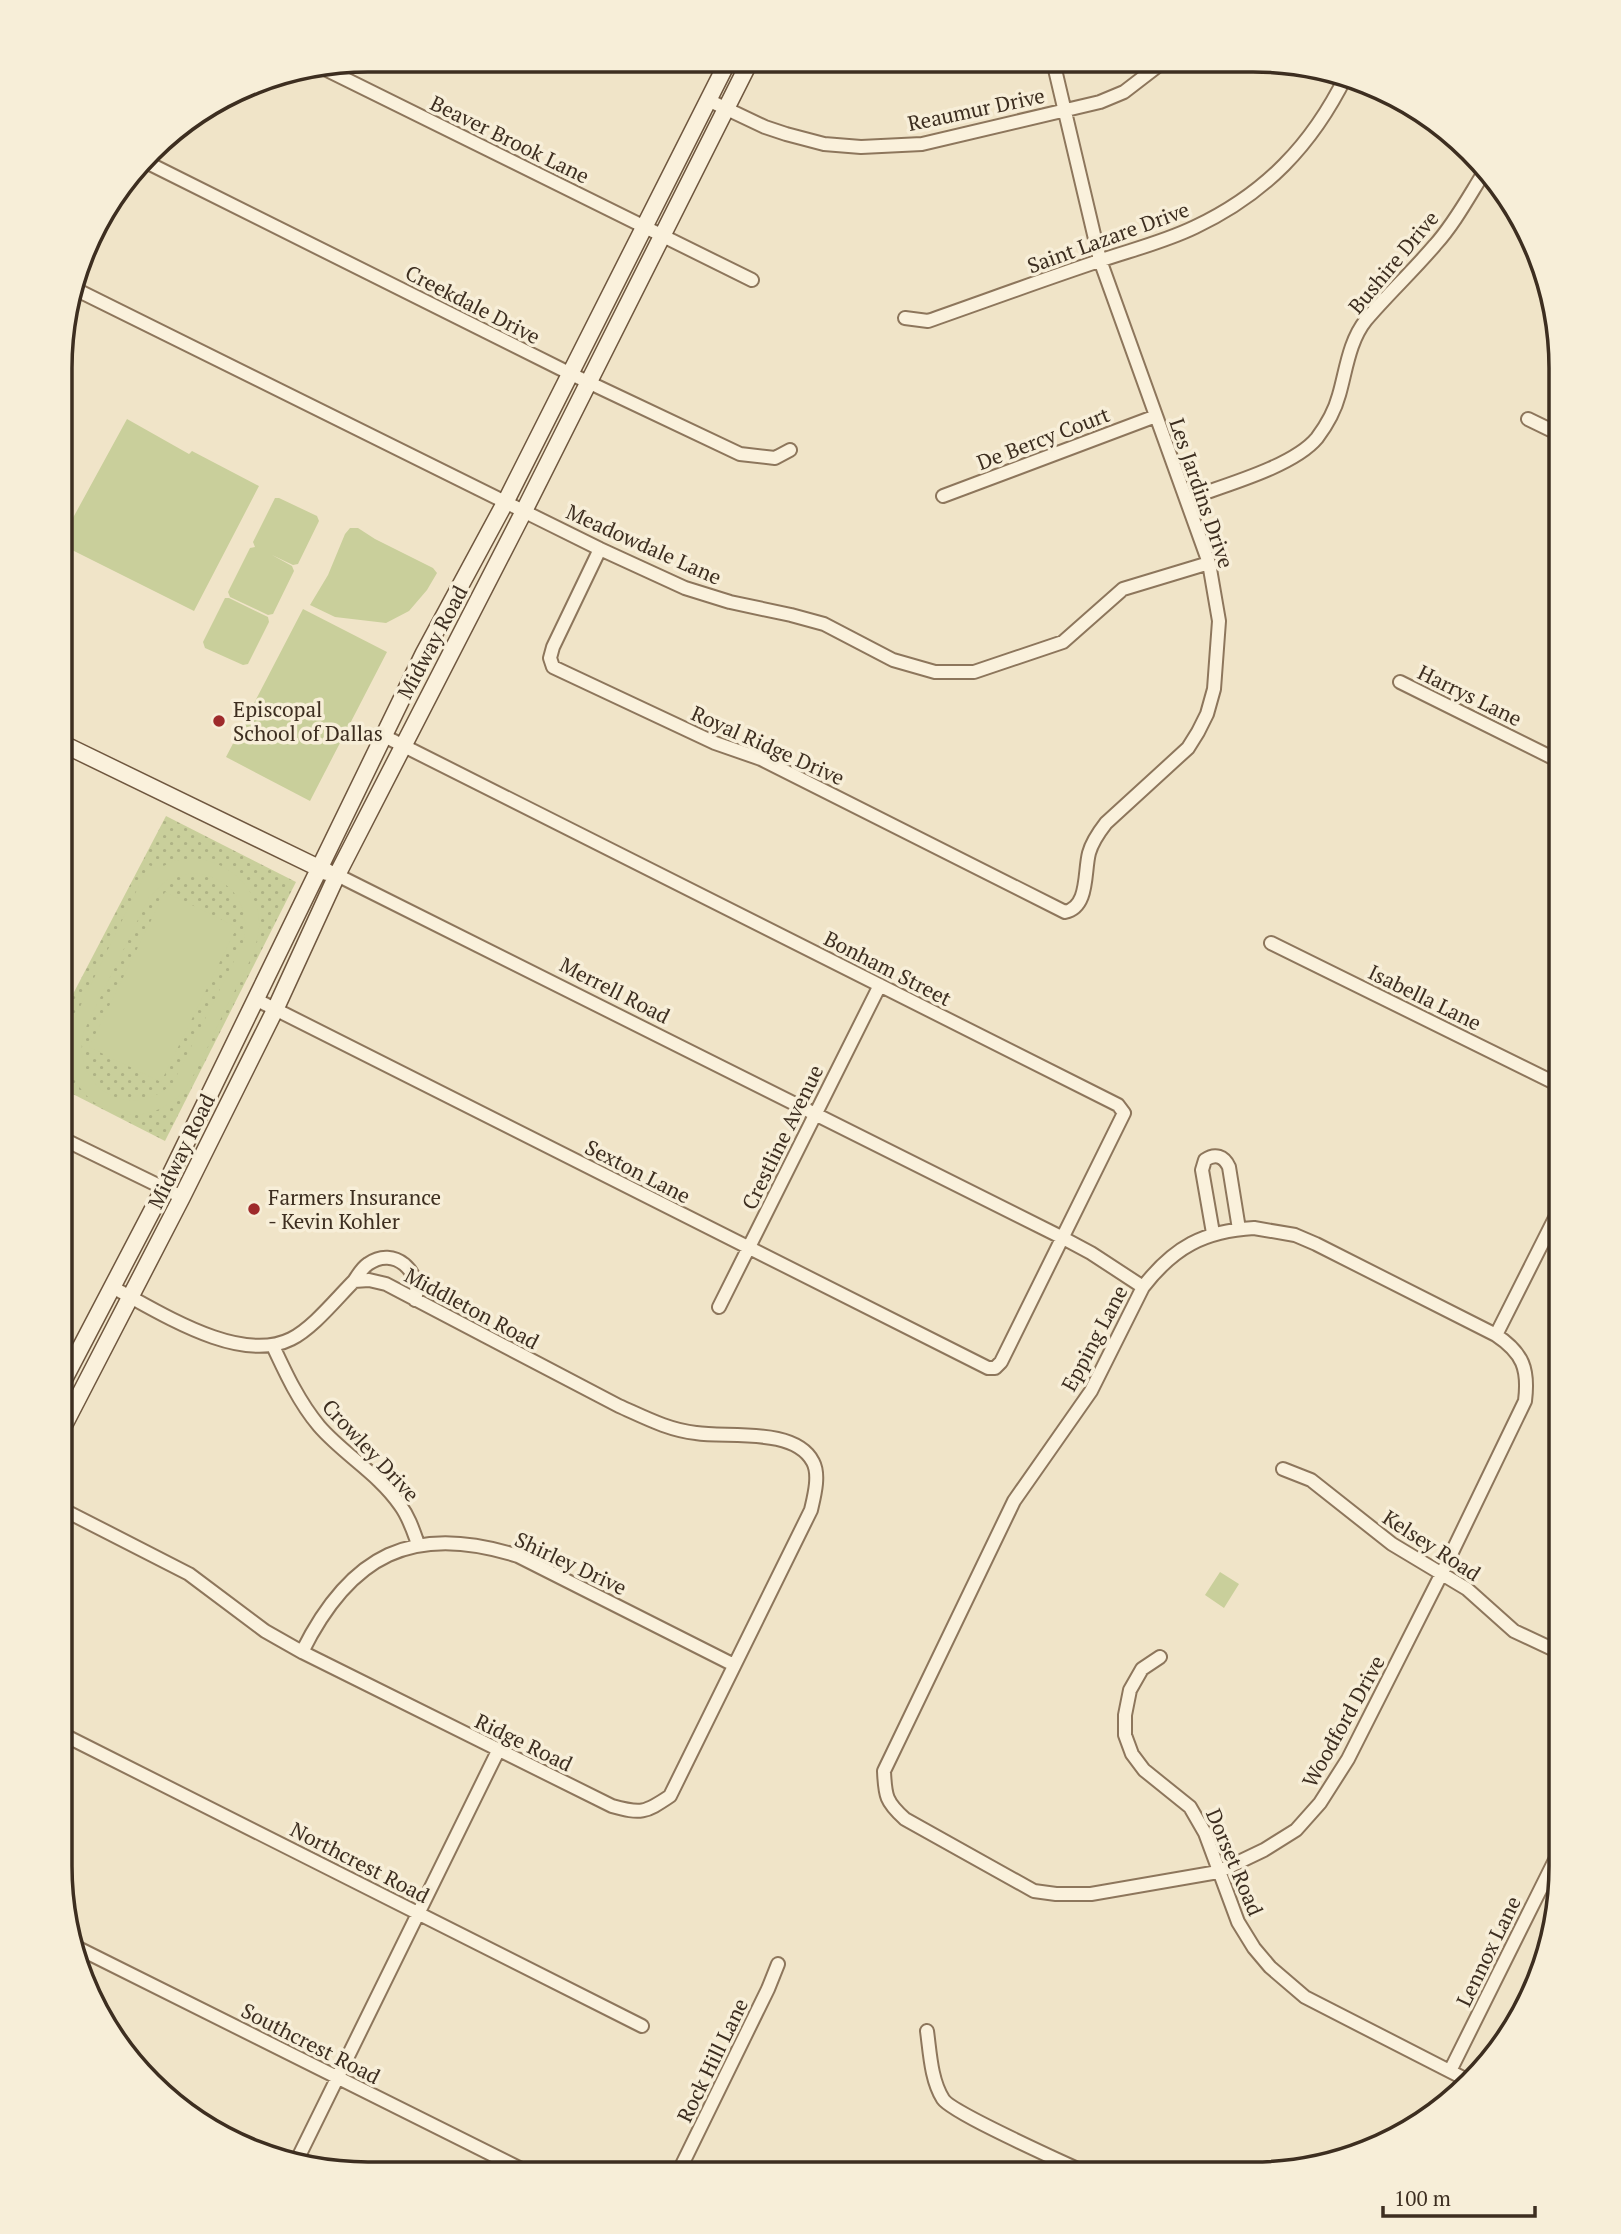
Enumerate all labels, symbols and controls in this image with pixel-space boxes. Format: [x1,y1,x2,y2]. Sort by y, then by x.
street label: Reaumur Drive [905,81,1047,137]
street label: Beaver Brook Lane [426,88,594,190]
street label: Saint Lazare Drive [1023,195,1193,279]
street label: Bushire Drive [1342,205,1444,319]
street label: Creekdale Drive [401,258,545,350]
street label: De Bercy Court [973,400,1114,476]
street label: Les Jardins Drive [1163,414,1241,572]
street label: Meadowdale Lane [562,497,726,591]
street label: Midway Road [390,580,474,704]
street label: Harrys Lane [1413,658,1527,732]
place label: Episcopal School of Dallas [233,695,383,747]
street label: Royal Ridge Drive [687,699,849,791]
marker: Episcopal School of Dallas [211,713,227,729]
street label: Bonham Street [820,924,957,1012]
street label: Merrell Road [555,950,675,1030]
street label: Isabella Lane [1364,958,1486,1036]
street label: Crestline Avenue [735,1060,829,1214]
street label: Midway Road [141,1089,221,1213]
street label: Sexton Lane [581,1133,695,1209]
place label: Farmers Insurance - Kevin Kohler [268,1183,441,1235]
marker: Farmers Insurance - Kevin Kohler [246,1201,262,1217]
street label: Middleton Road [400,1261,544,1355]
street label: Epping Lane [1054,1280,1134,1396]
street label: Crowley Drive [316,1393,426,1507]
street label: Kelsey Road [1378,1503,1487,1587]
street label: Shirley Drive [511,1525,631,1601]
street label: Woodford Drive [1295,1650,1391,1792]
street label: Ridge Road [471,1706,578,1778]
street label: Dorset Road [1200,1804,1270,1920]
street label: Northcrest Road [286,1815,435,1909]
street label: Lennox Lane [1449,1891,1527,2011]
street label: Rock Hill Lane [670,1993,754,2127]
street label: Southcrest Road [237,1996,386,2090]
scale bar [1383,2174,1535,2218]
text: 100 m [1394,2184,1451,2212]

